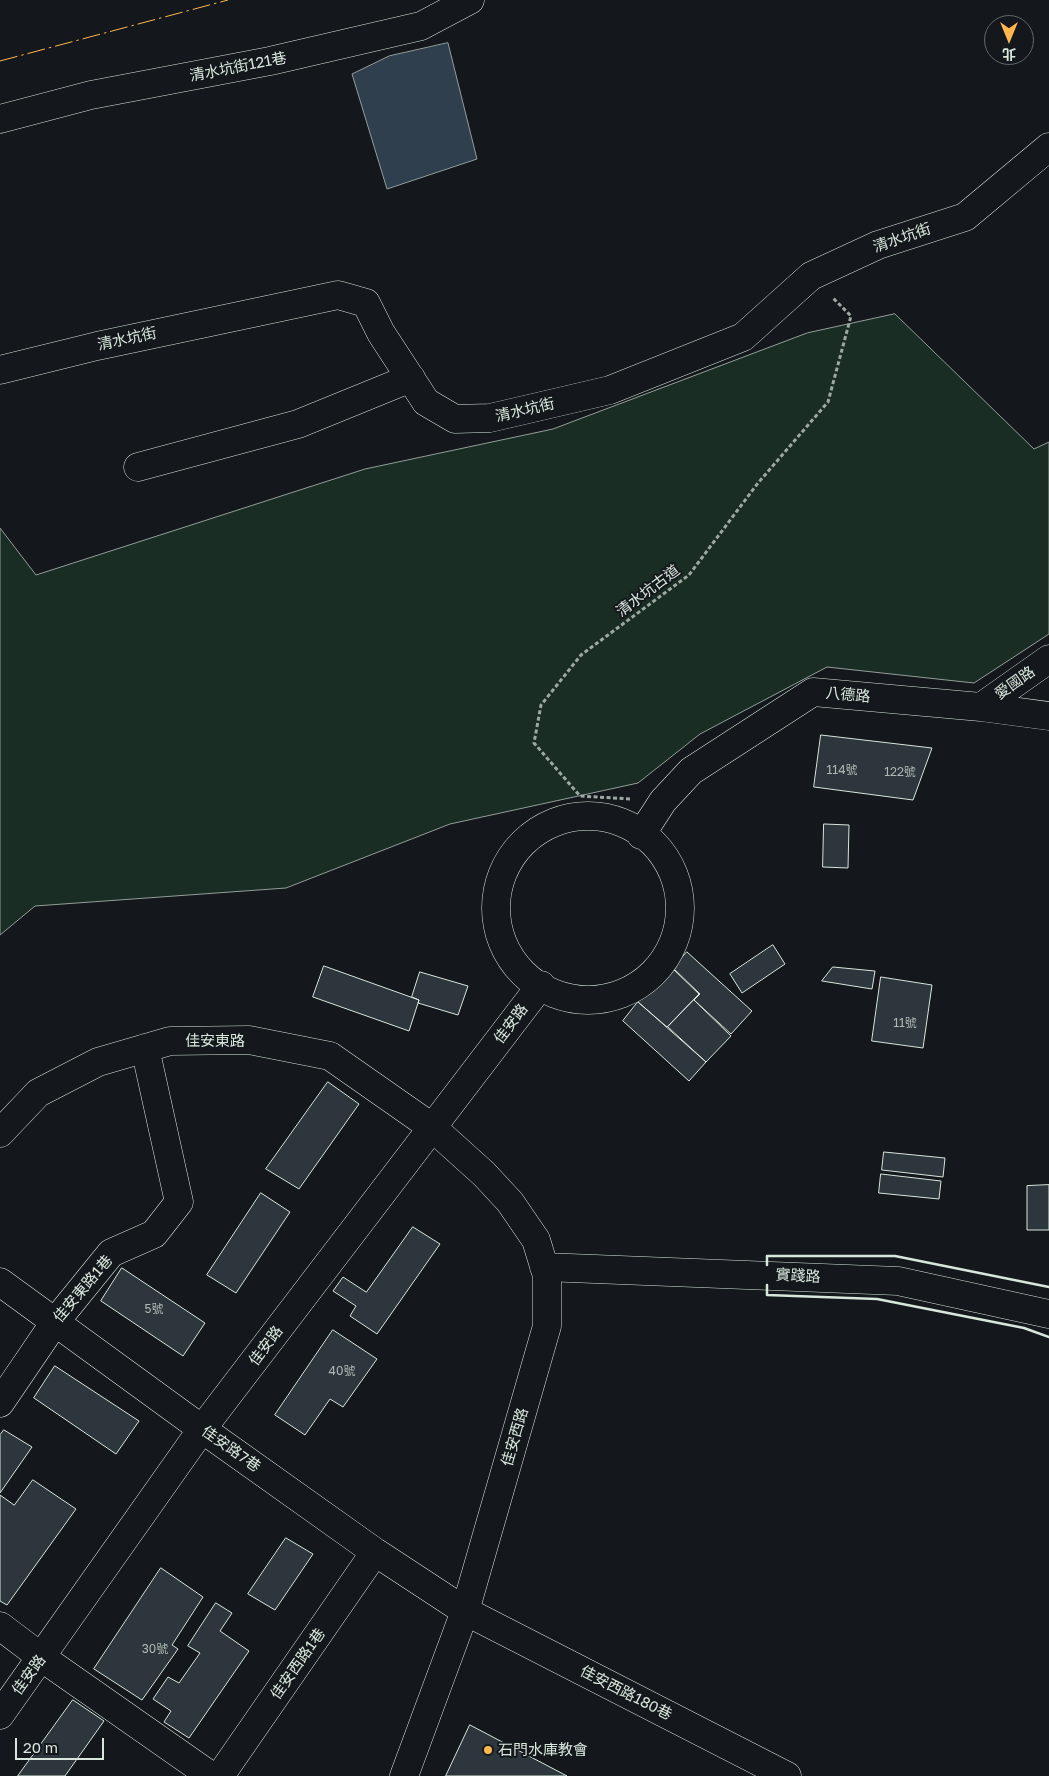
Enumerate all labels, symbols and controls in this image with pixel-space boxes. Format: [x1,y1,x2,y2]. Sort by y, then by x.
north arrow [984,15,1034,65]
text: 北 [1002,46,1016,63]
street label: 清水坑街121巷 [188,49,288,85]
street label: 清水坑街 [871,220,933,256]
street label: 清水坑街 [96,324,158,354]
street label: 清水坑街 [494,394,556,426]
street label: 清水坑古道 [613,561,683,621]
street label: 愛國路 [991,663,1039,703]
street label: 八德路 [825,684,871,706]
house number: 114號 [827,763,857,777]
house number: 122號 [884,765,916,779]
street label: 佳安路 [490,1001,532,1047]
house number: 11號 [893,1016,917,1030]
street label: 佳安東路 [185,1032,245,1050]
street label: 佳安東路1巷 [50,1252,116,1326]
street label: 實踐路 [775,1266,821,1286]
house number: 5號 [145,1302,163,1316]
street label: 佳安路 [245,1323,287,1369]
house number: 40號 [329,1364,355,1378]
street label: 佳安西路 [498,1406,532,1468]
street label: 佳安路7巷 [198,1422,264,1476]
street label: 佳安西路1巷 [267,1625,329,1703]
house number: 30號 [142,1642,168,1656]
street label: 佳安路 [8,1652,50,1698]
street label: 佳安西路180巷 [577,1662,675,1724]
scale bar [18,1728,106,1760]
text: 20 m [23,1738,58,1756]
place label: 石門水庫教會 [498,1741,588,1759]
marker: 石門水庫教會 [482,1744,494,1756]

